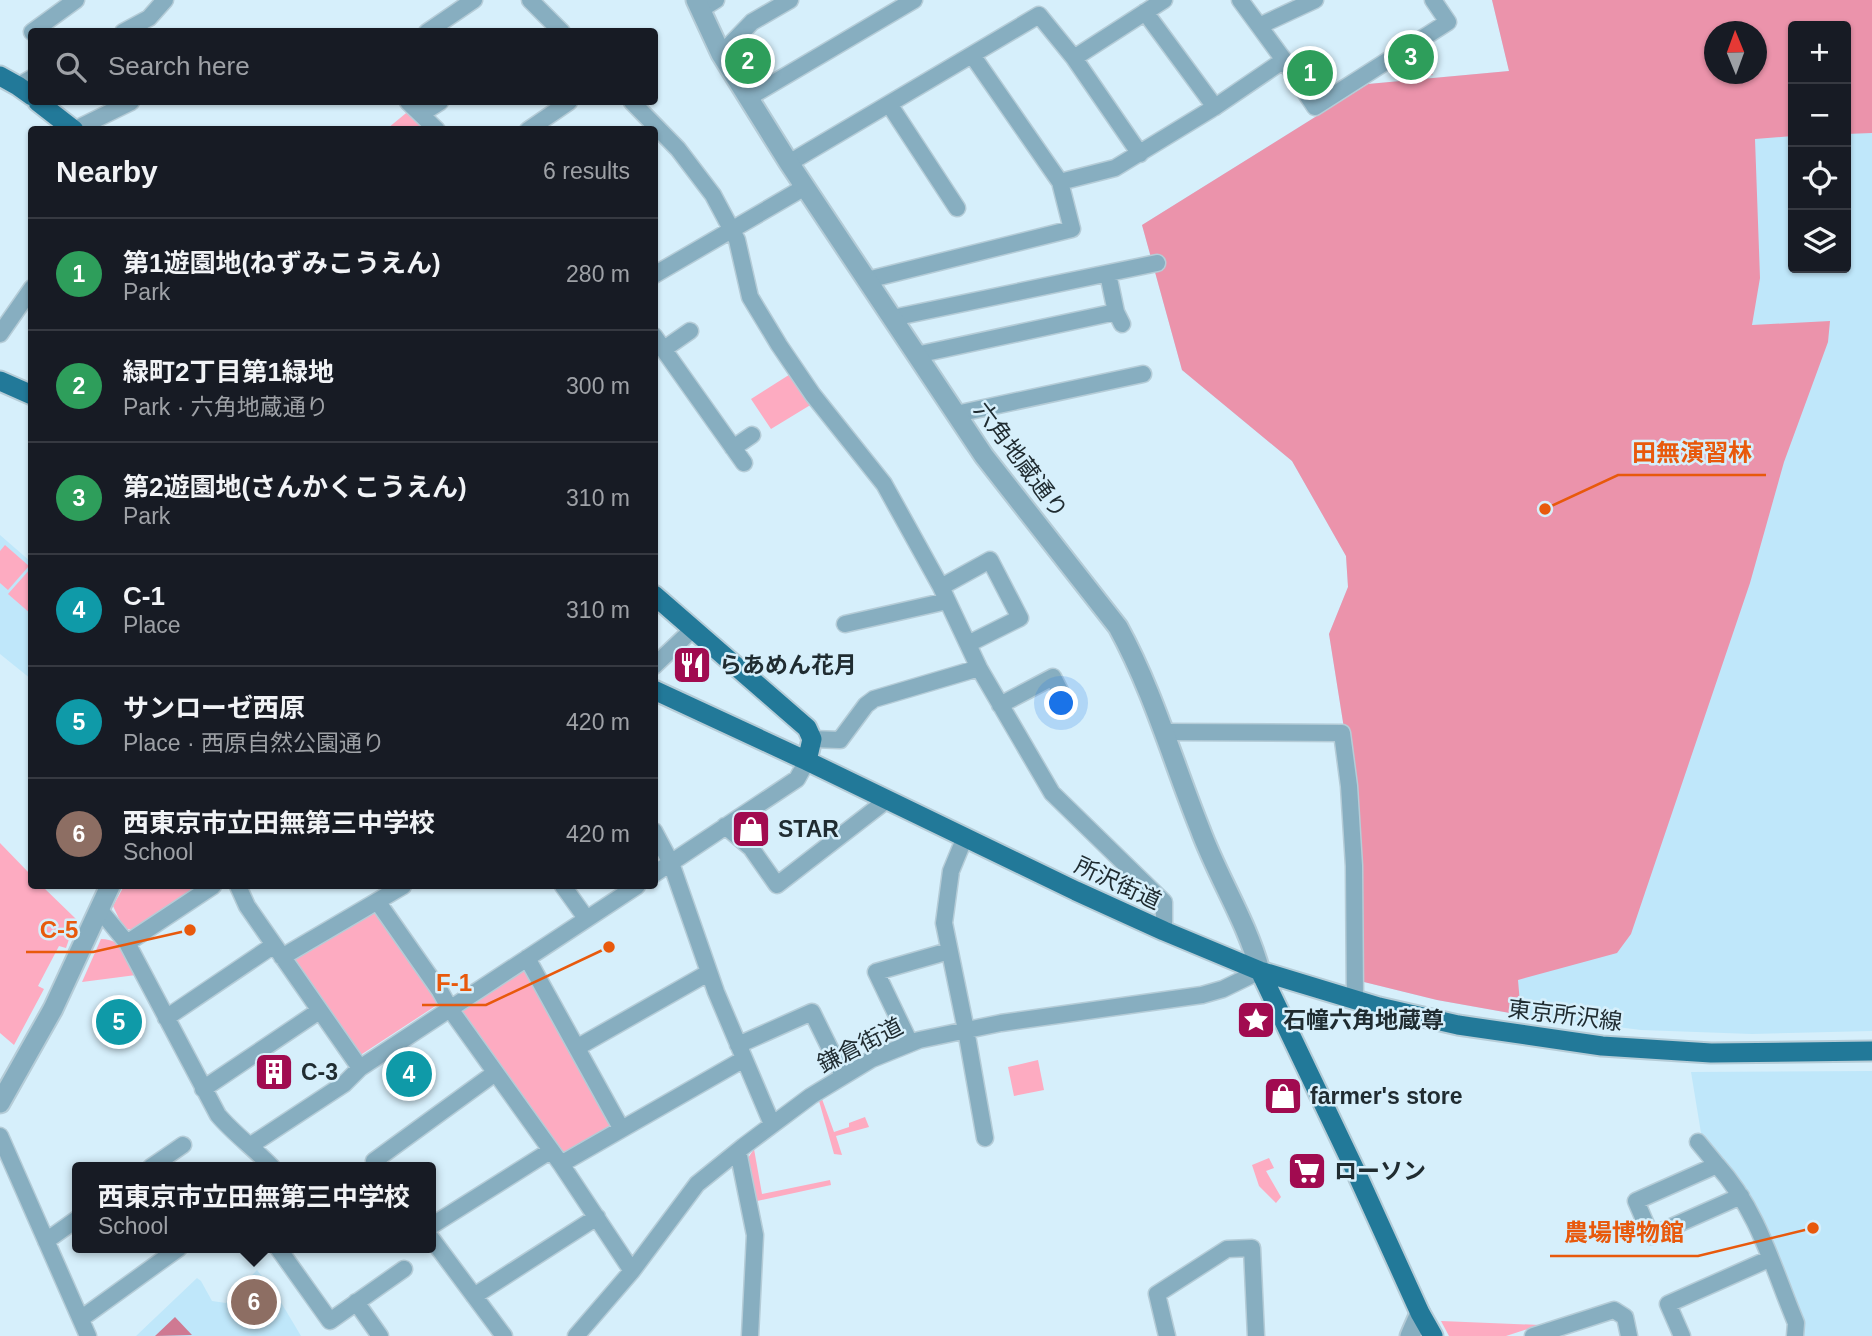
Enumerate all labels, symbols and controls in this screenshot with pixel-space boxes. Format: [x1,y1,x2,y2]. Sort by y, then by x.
north arrow [1704,21,1767,84]
map controls [1788,21,1851,273]
button: + [1788,21,1851,84]
search box [28,28,658,105]
pin: 3 [1388,31,1434,83]
pin: 2 [725,35,771,87]
pin: 1 [1287,47,1333,99]
icon: search [52,48,90,86]
text: Search here [108,51,250,81]
button: − [1788,84,1851,147]
button: locate [1788,147,1851,210]
text: Nearby [56,155,158,188]
text: 6 results [543,158,630,184]
button: layers [1788,210,1851,273]
text: 第1遊園地(ねずみこうえん) [123,248,441,278]
text: 1 [73,261,85,287]
text: 280 m [566,261,630,287]
text: Park [123,279,170,305]
text: 緑町2丁目第1緑地 [123,357,334,387]
text: 2 [73,373,85,399]
text: 300 m [566,373,630,399]
text: Park · 六角地蔵通り [123,394,329,420]
street label: 六角地蔵通り [969,397,1073,523]
callout: 田無演習林 [1618,430,1766,475]
text: 田無演習林 [1632,439,1752,466]
text: 第2遊園地(さんかくこうえん) [123,472,467,502]
text: 3 [73,485,85,511]
text: 310 m [566,485,630,511]
text: Park [123,503,170,529]
text: C-1 [123,581,165,611]
text: 4 [73,597,85,623]
text: 310 m [566,597,630,623]
text: Place [123,612,181,638]
restaurant icon: らあめん花月 [671,644,713,686]
place label: らあめん花月 [719,652,857,678]
your location [1044,686,1078,720]
text: サンローゼ西原 [123,693,305,723]
text: 5 [73,709,85,735]
text: 420 m [566,709,630,735]
text: Place · 西原自然公園通り [123,730,385,756]
text: 西東京市立田無第三中学校 [123,808,435,838]
shop icon: STAR [730,808,772,850]
place label: STAR [778,816,839,842]
text: 6 [73,821,85,847]
text: 420 m [566,821,630,847]
text: School [123,839,193,865]
street label: 所沢街道 [1071,852,1165,914]
callout: C-5 [26,907,93,952]
text: C-5 [40,916,78,943]
callout: F-1 [422,960,486,1005]
text: F-1 [436,969,472,996]
street label: 東京所沢線 [1506,995,1624,1035]
pin: 5 [96,996,142,1048]
place icon: 石幢六角地蔵尊 [1235,999,1277,1041]
place label: 石幢六角地蔵尊 [1283,1007,1444,1033]
street label: 鎌倉街道 [813,1013,907,1077]
pin: 4 [386,1048,432,1100]
building icon: C-3 [253,1051,295,1093]
place label: C-3 [301,1059,338,1085]
shop icon: farmer's store [1262,1075,1304,1117]
place label: farmer's store [1310,1083,1463,1109]
supermarket icon: ローソン [1286,1150,1328,1192]
place label: ローソン [1334,1158,1426,1184]
popup [72,1162,436,1253]
text: 西東京市立田無第三中学校 [98,1182,410,1212]
callout: 農場博物館 [1550,1211,1698,1256]
text: School [98,1213,168,1239]
text: 農場博物館 [1564,1219,1684,1246]
pin: 6 [231,1276,277,1328]

